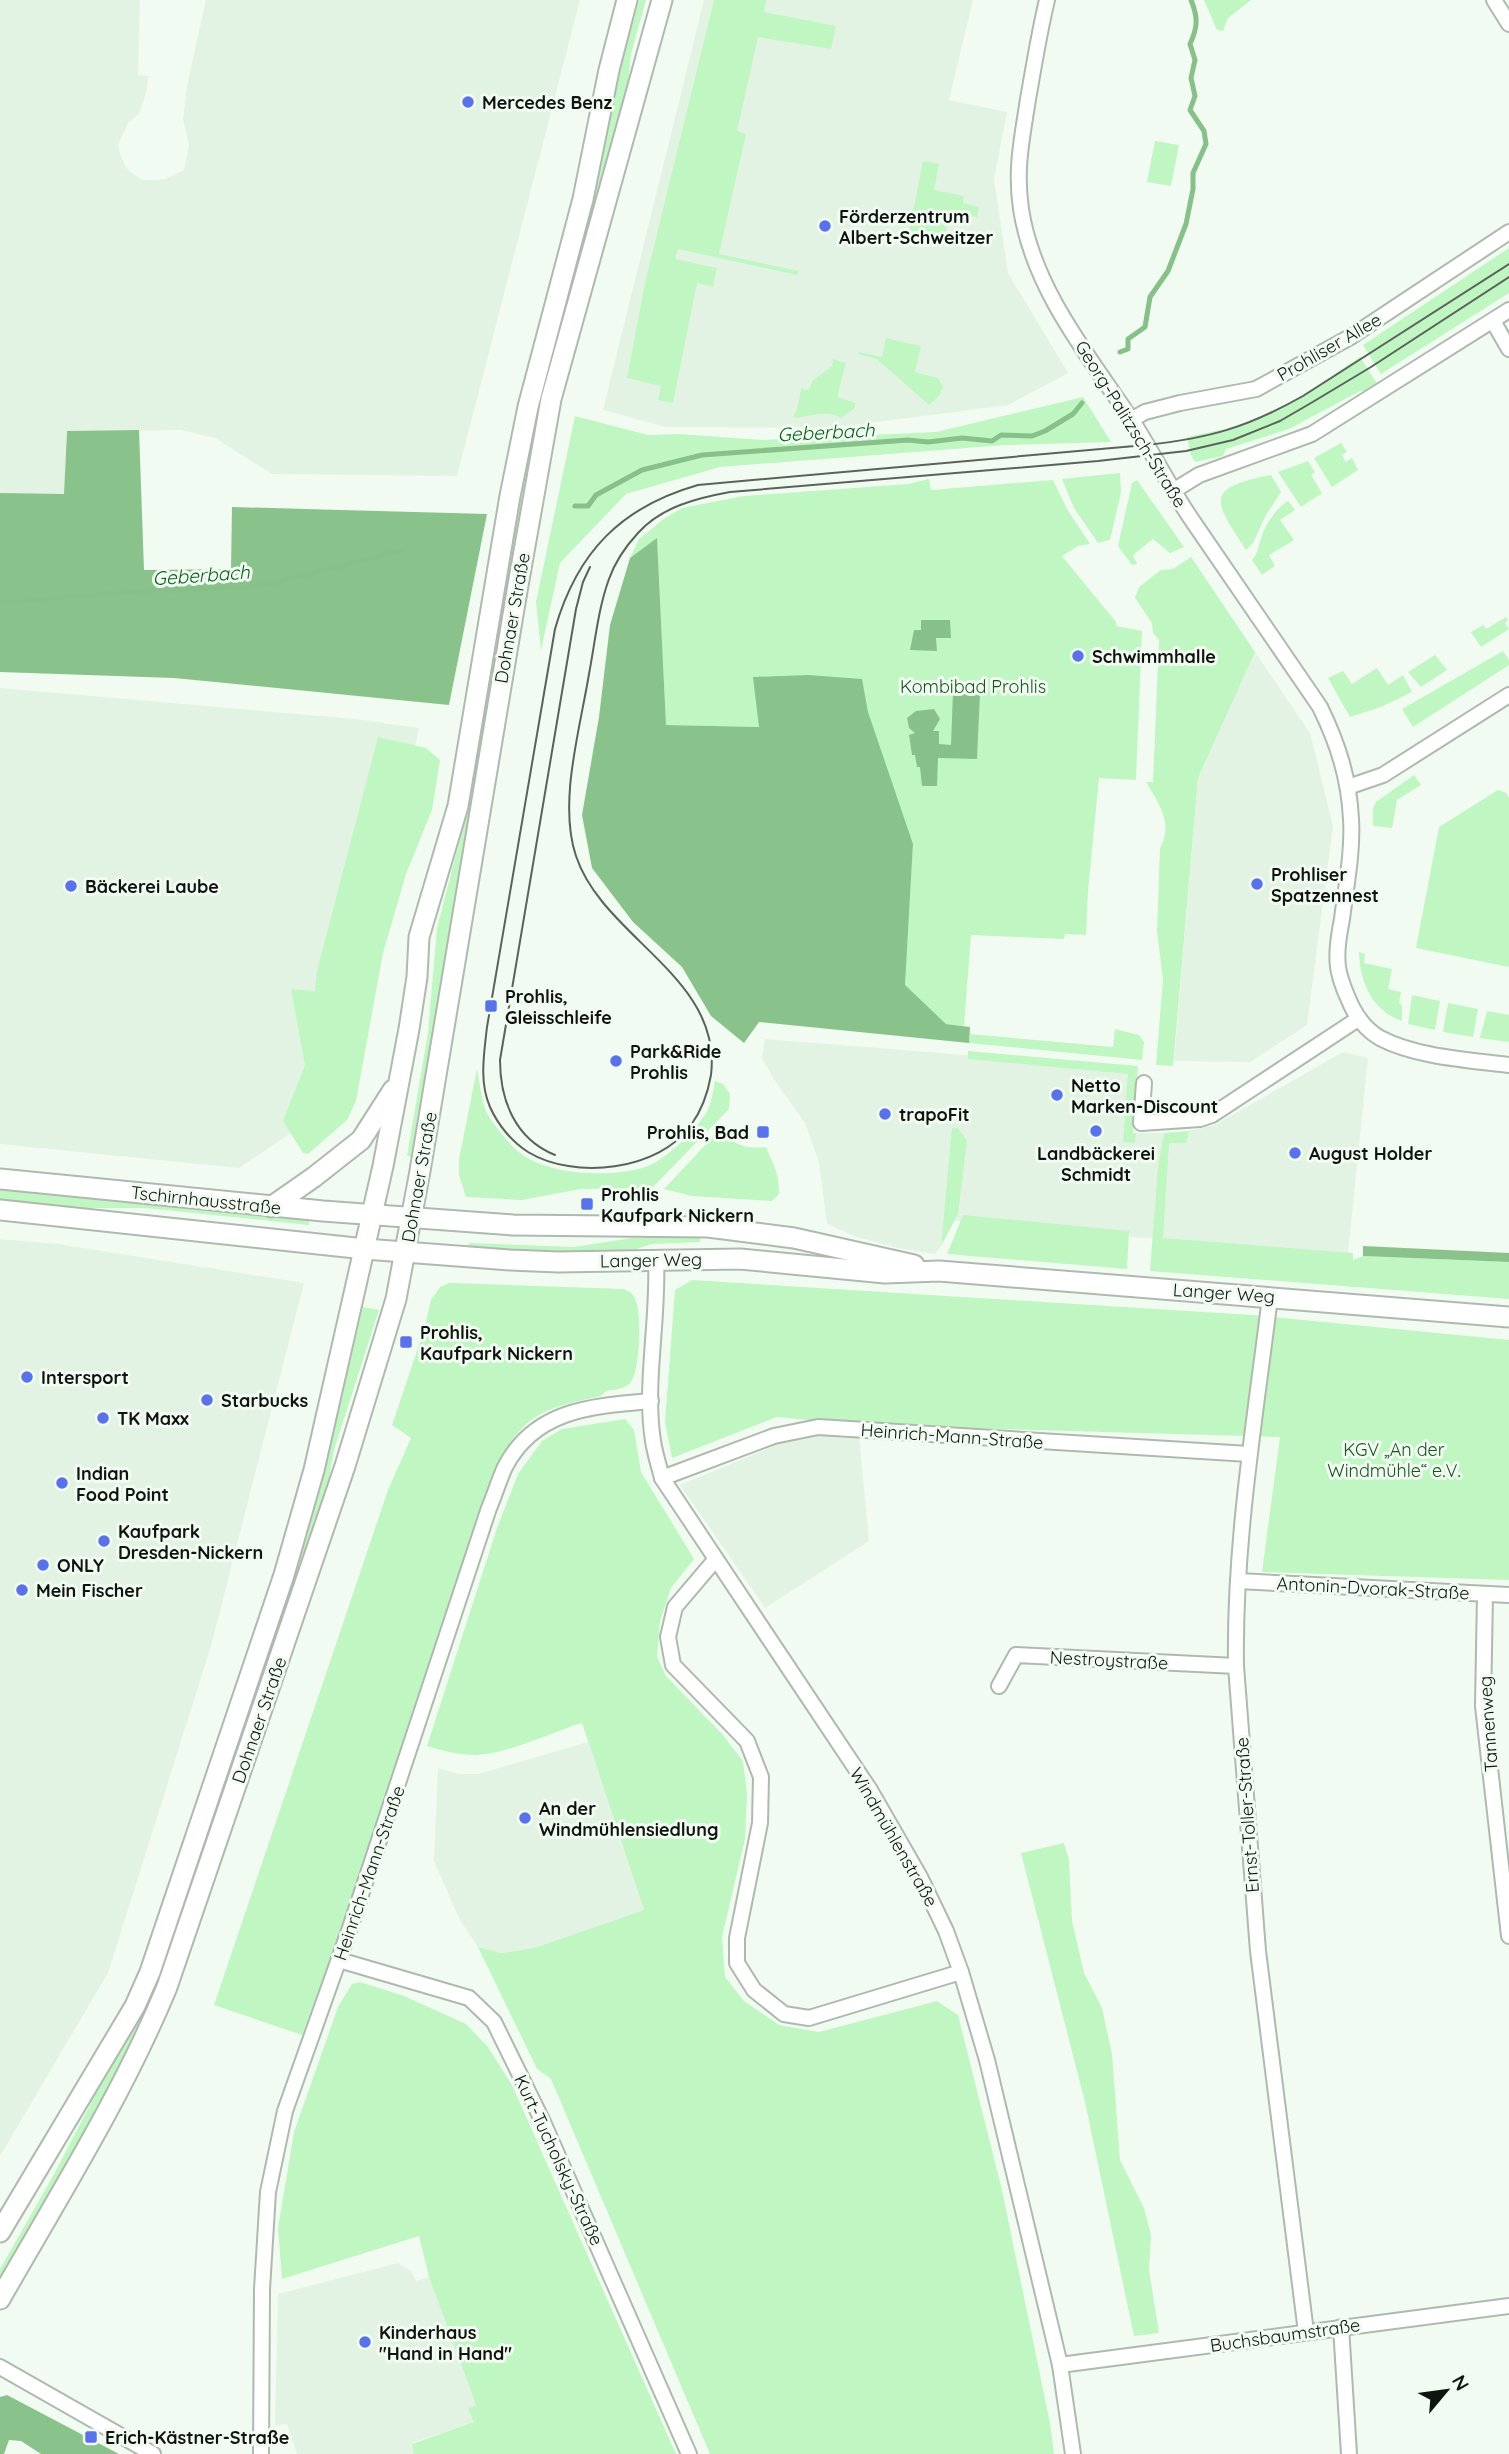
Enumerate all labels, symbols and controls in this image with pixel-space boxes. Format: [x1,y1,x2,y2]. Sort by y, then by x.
place label: Mercedes Benz [482,91,613,114]
marker: Mercedes Benz [460,94,476,110]
place label: Förderzentrum Albert-Schweitzer [839,205,993,249]
marker: Förderzentrum Albert-Schweitzer [817,218,833,234]
street label: Prohliser Allee [1273,308,1385,386]
street label: Georg-Palitzsch-Straße [1070,336,1192,512]
water label: Geberbach [777,417,876,447]
street label: Dohnaer Straße [489,551,535,685]
water label: Geberbach [152,560,252,590]
place label: Schwimmhalle [1092,645,1216,668]
marker: Schwimmhalle [1070,648,1086,664]
park label: Kombibad Prohlis [900,675,1046,698]
place label: Prohliser Spatzennest [1271,863,1379,907]
place label: Bäckerei Laube [85,875,219,898]
marker: Prohliser Spatzennest [1249,876,1265,892]
marker: Bäckerei Laube [63,878,79,894]
place label: Prohlis, Gleisschleife [505,985,612,1029]
marker: Prohlis, Gleisschleife [483,998,499,1014]
place label: Park&Ride Prohlis [630,1040,721,1084]
marker: Park&Ride Prohlis [608,1053,624,1069]
place label: Netto Marken-Discount [1071,1074,1218,1118]
marker: Netto Marken-Discount [1049,1087,1065,1103]
place label: trapoFit [899,1103,970,1126]
marker: trapoFit [877,1106,893,1122]
street label: Dohnaer Straße [396,1110,442,1244]
place label: Prohlis, Bad [647,1121,749,1144]
marker: Landbäckerei Schmidt [1088,1123,1104,1139]
marker: Prohlis, Bad [755,1124,771,1140]
place label: Landbäckerei Schmidt [1037,1142,1155,1186]
place label: August Holder [1309,1142,1432,1165]
marker: August Holder [1287,1145,1303,1161]
street label: Tschirnhausstraße [130,1181,282,1219]
place label: Prohlis Kaufpark Nickern [601,1183,754,1227]
marker: Prohlis Kaufpark Nickern [579,1196,595,1212]
street label: Langer Weg [600,1248,702,1272]
street label: Langer Weg [1172,1278,1276,1308]
place label: Prohlis, Kaufpark Nickern [420,1321,573,1365]
marker: Prohlis, Kaufpark Nickern [398,1334,414,1350]
place label: Intersport [41,1366,129,1389]
marker: Intersport [19,1369,35,1385]
place label: Starbucks [221,1389,309,1412]
marker: Starbucks [199,1392,215,1408]
place label: TK Maxx [117,1407,189,1430]
marker: TK Maxx [95,1410,111,1426]
street label: Heinrich-Mann-Straße [860,1418,1044,1454]
park label: KGV „An der Windmühle“ e.V. [1327,1438,1461,1482]
place label: Indian Food Point [76,1462,169,1506]
marker: Indian Food Point [54,1475,70,1491]
place label: Kaufpark Dresden-Nickern [118,1520,263,1564]
marker: Kaufpark Dresden-Nickern [96,1533,112,1549]
place label: ONLY [57,1554,104,1577]
marker: ONLY [35,1557,51,1573]
street label: Antonin-Dvorak-Straße [1276,1571,1470,1605]
place label: Mein Fischer [36,1579,143,1602]
marker: Mein Fischer [14,1582,30,1598]
street label: Nestroystraße [1049,1645,1169,1675]
street label: Dohnaer Straße [227,1654,291,1786]
street label: Tannenweg [1473,1675,1503,1773]
street label: Ernst-Toller-Straße [1230,1736,1264,1894]
street label: Windmühlenstraße [845,1763,943,1911]
street label: Heinrich-Mann-Straße [328,1783,410,1963]
place label: An der Windmühlensiedlung [539,1797,718,1841]
marker: An der Windmühlensiedlung [517,1810,533,1826]
street label: Kurt-Tucholsky-Straße [509,2071,609,2249]
street label: Buchsbaumstraße [1208,2313,1362,2357]
place label: Kinderhaus "Hand in Hand" [379,2321,512,2365]
marker: Kinderhaus "Hand in Hand" [357,2334,373,2350]
north arrow [1411,2356,1481,2426]
text: N [1447,2371,1475,2395]
place label: Erich-Kästner-Straße [105,2426,289,2449]
marker: Erich-Kästner-Straße [83,2429,99,2445]

